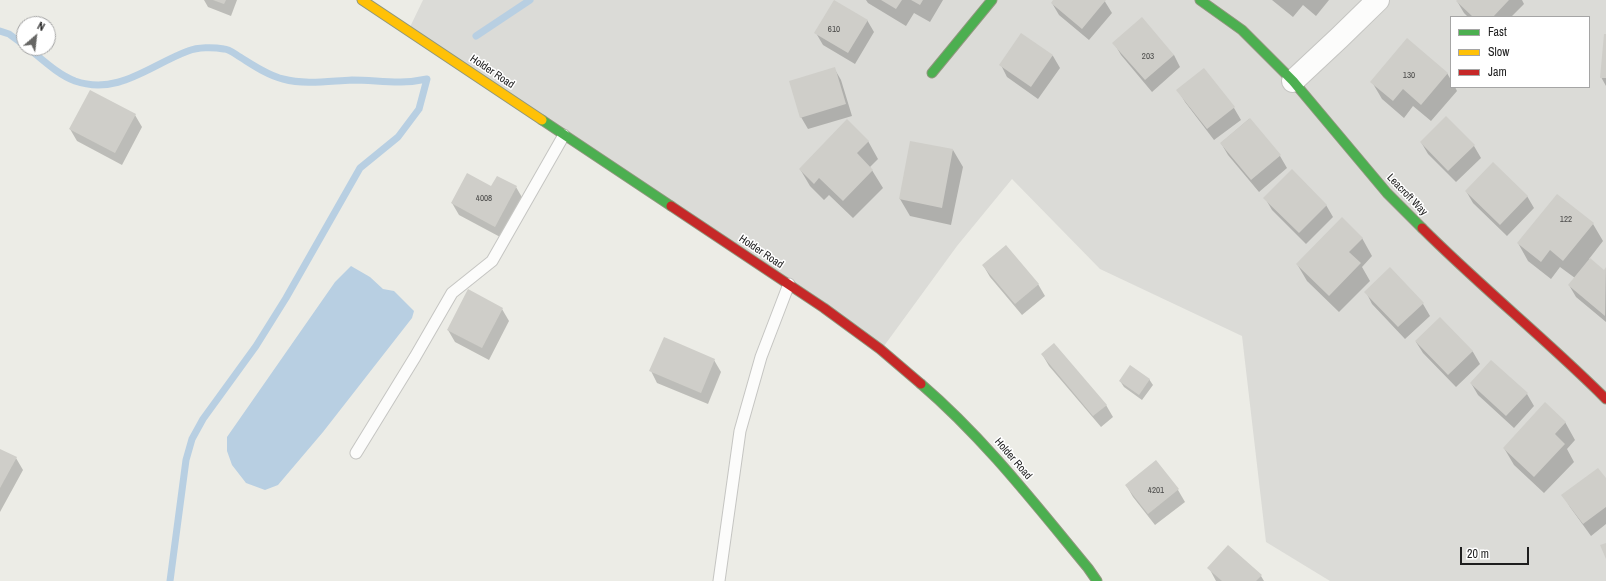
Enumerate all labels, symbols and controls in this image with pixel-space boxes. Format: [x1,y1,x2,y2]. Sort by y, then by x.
north arrow [16,16,56,56]
legend [1450,16,1590,88]
text: N [35,19,47,34]
text: Fast [1488,24,1507,40]
house number: 610 [828,25,840,35]
text: Slow [1488,44,1509,60]
street label: Holder Road [467,52,517,92]
house number: 203 [1142,52,1154,62]
text: Jam [1488,64,1507,80]
house number: 130 [1403,71,1415,81]
street label: Leacroft Way [1384,171,1430,219]
house number: 4008 [476,194,492,204]
house number: 122 [1560,215,1572,225]
street label: Holder Road [736,232,786,272]
street label: Holder Road [991,436,1035,482]
house number: 4201 [1148,486,1164,496]
scale bar [1462,539,1531,565]
text: 20 m [1467,546,1489,562]

